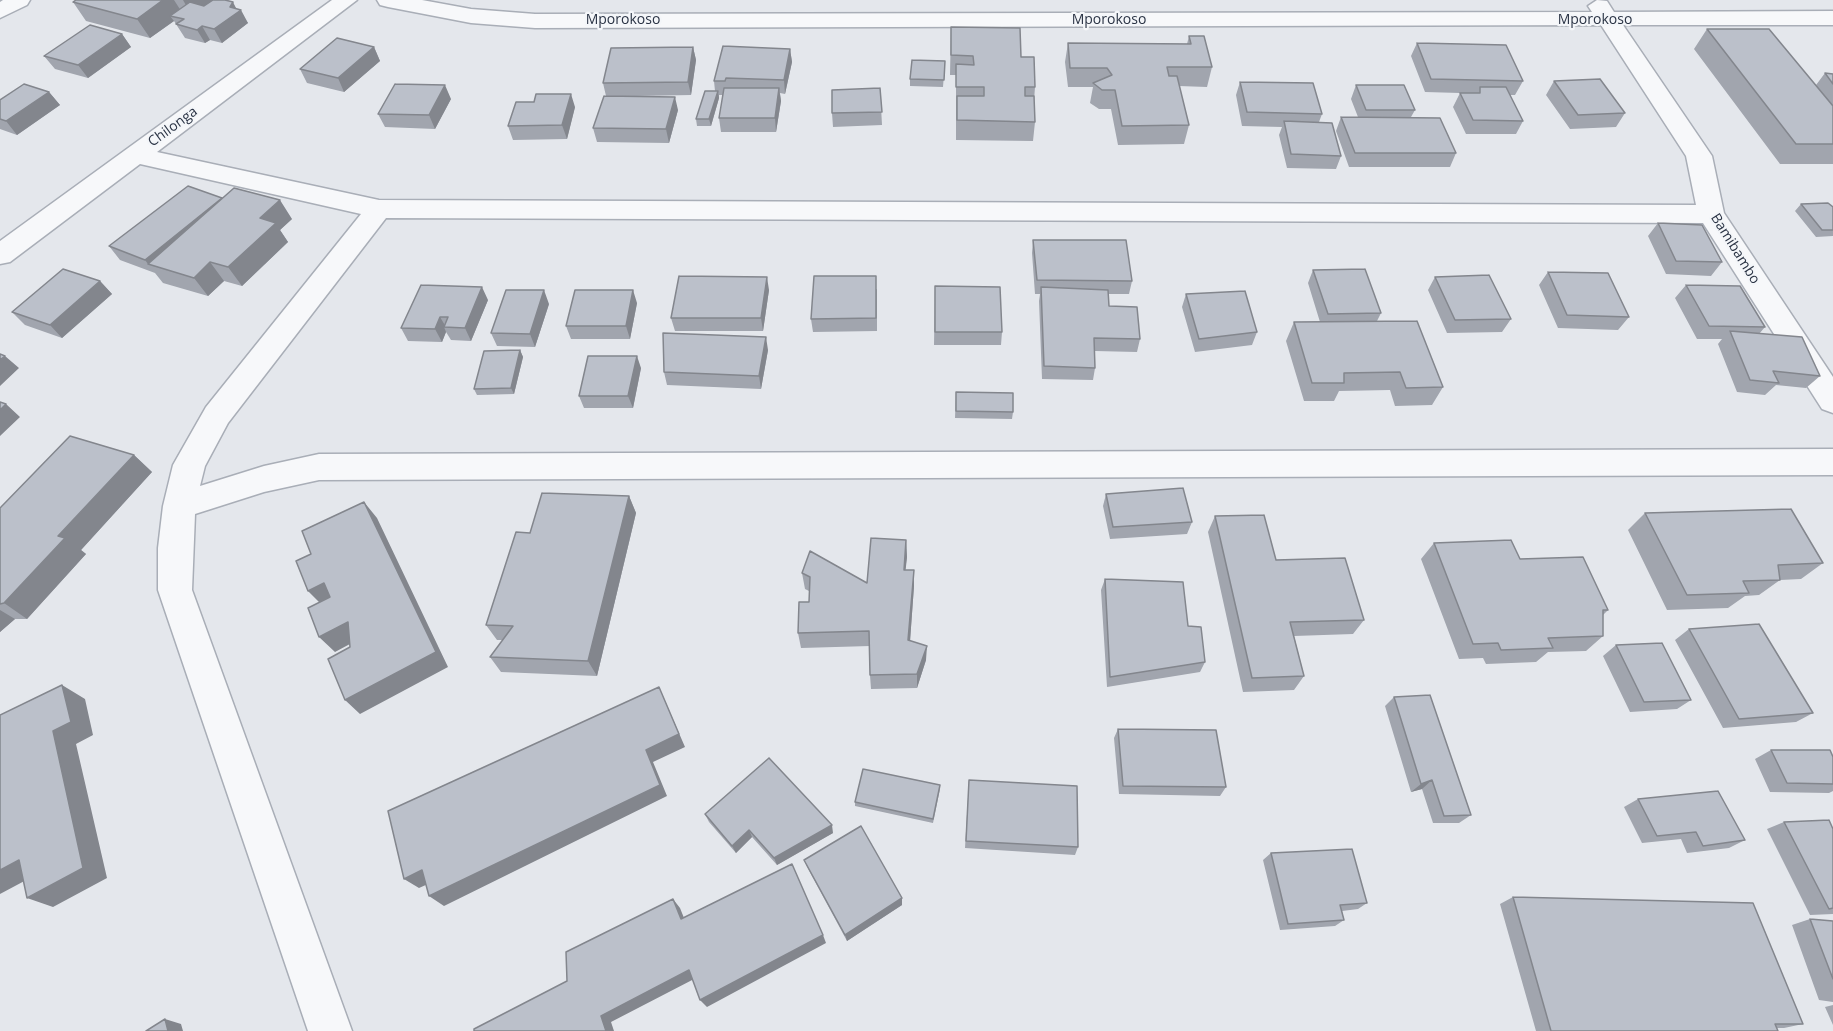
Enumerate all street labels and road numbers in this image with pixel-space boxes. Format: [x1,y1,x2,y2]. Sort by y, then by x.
street label: Mporokoso [586,12,660,28]
street label: Mporokoso [1072,12,1146,28]
street label: Mporokoso [1558,12,1632,28]
street label: Chilonga [145,103,201,151]
street label: Bamibambo [1707,211,1763,287]

